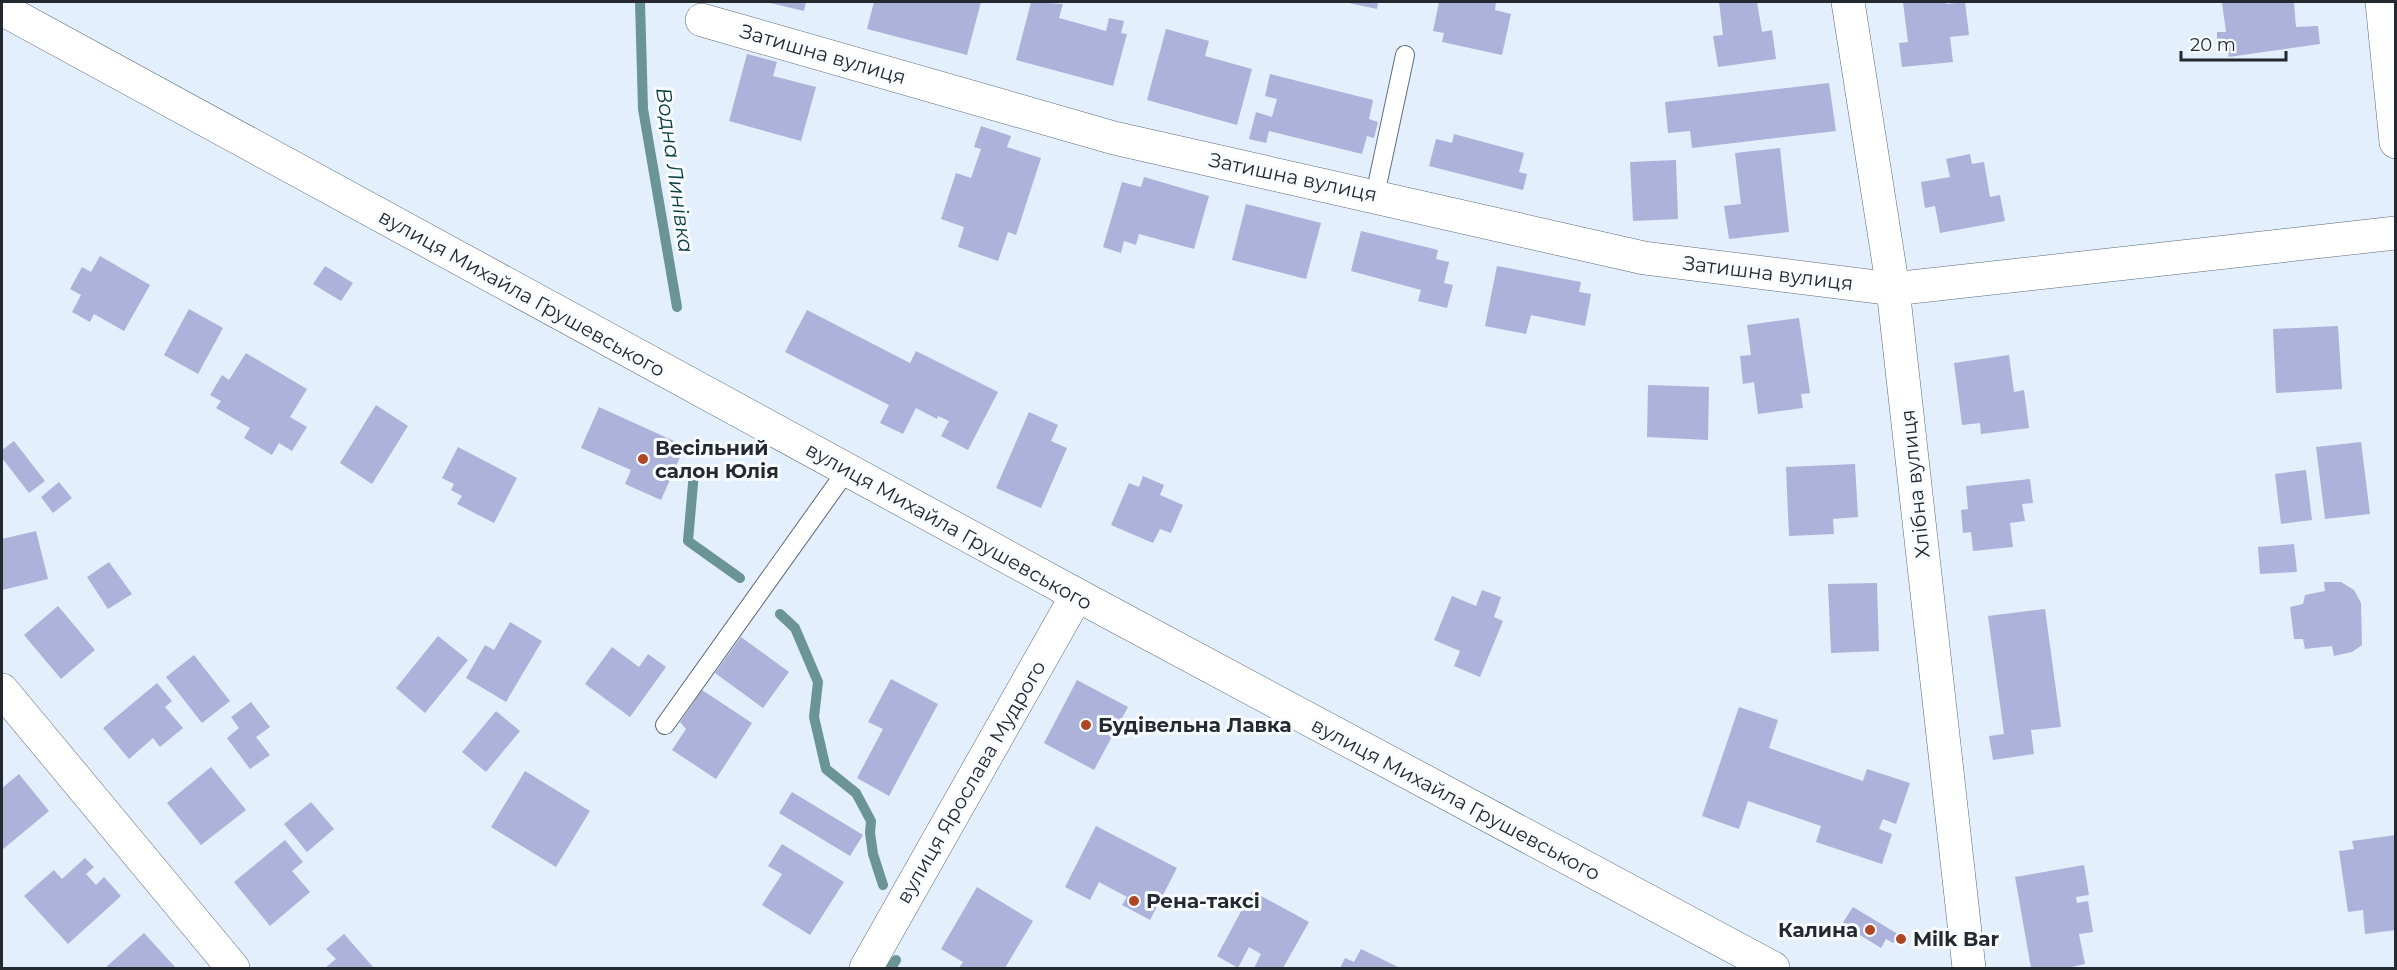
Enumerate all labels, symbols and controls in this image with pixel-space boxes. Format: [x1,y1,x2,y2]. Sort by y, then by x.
street label: Затишна вулиця [737,19,909,89]
scale bar [2181,24,2286,62]
text: 20 m [2190,34,2236,56]
water label: Водна Линівка [651,86,699,254]
street label: Затишна вулиця [1207,147,1379,207]
street label: вулиця Михайла Грушевського [375,204,669,382]
street label: Затишна вулиця [1682,251,1854,295]
street label: Хлібна вулиця [1895,408,1935,560]
place label: Весільний салон Юлія [655,436,779,483]
street label: вулиця Михайла Грушевського [802,437,1096,615]
marker: Весільний салон Юлія [636,452,650,466]
street label: вулиця Ярослава Мудрого [891,656,1051,908]
street label: вулиця Михайла Грушевського [1308,712,1604,886]
place label: Будівельна Лавка [1098,713,1292,737]
marker: Будівельна Лавка [1079,718,1093,732]
place label: Рена-таксі [1146,889,1260,913]
marker: Рена-таксі [1127,894,1141,908]
place label: Калина [1778,918,1858,942]
marker: Калина [1863,923,1877,937]
place label: Milk Bar [1913,927,2000,951]
marker: Milk Bar [1894,932,1908,946]

